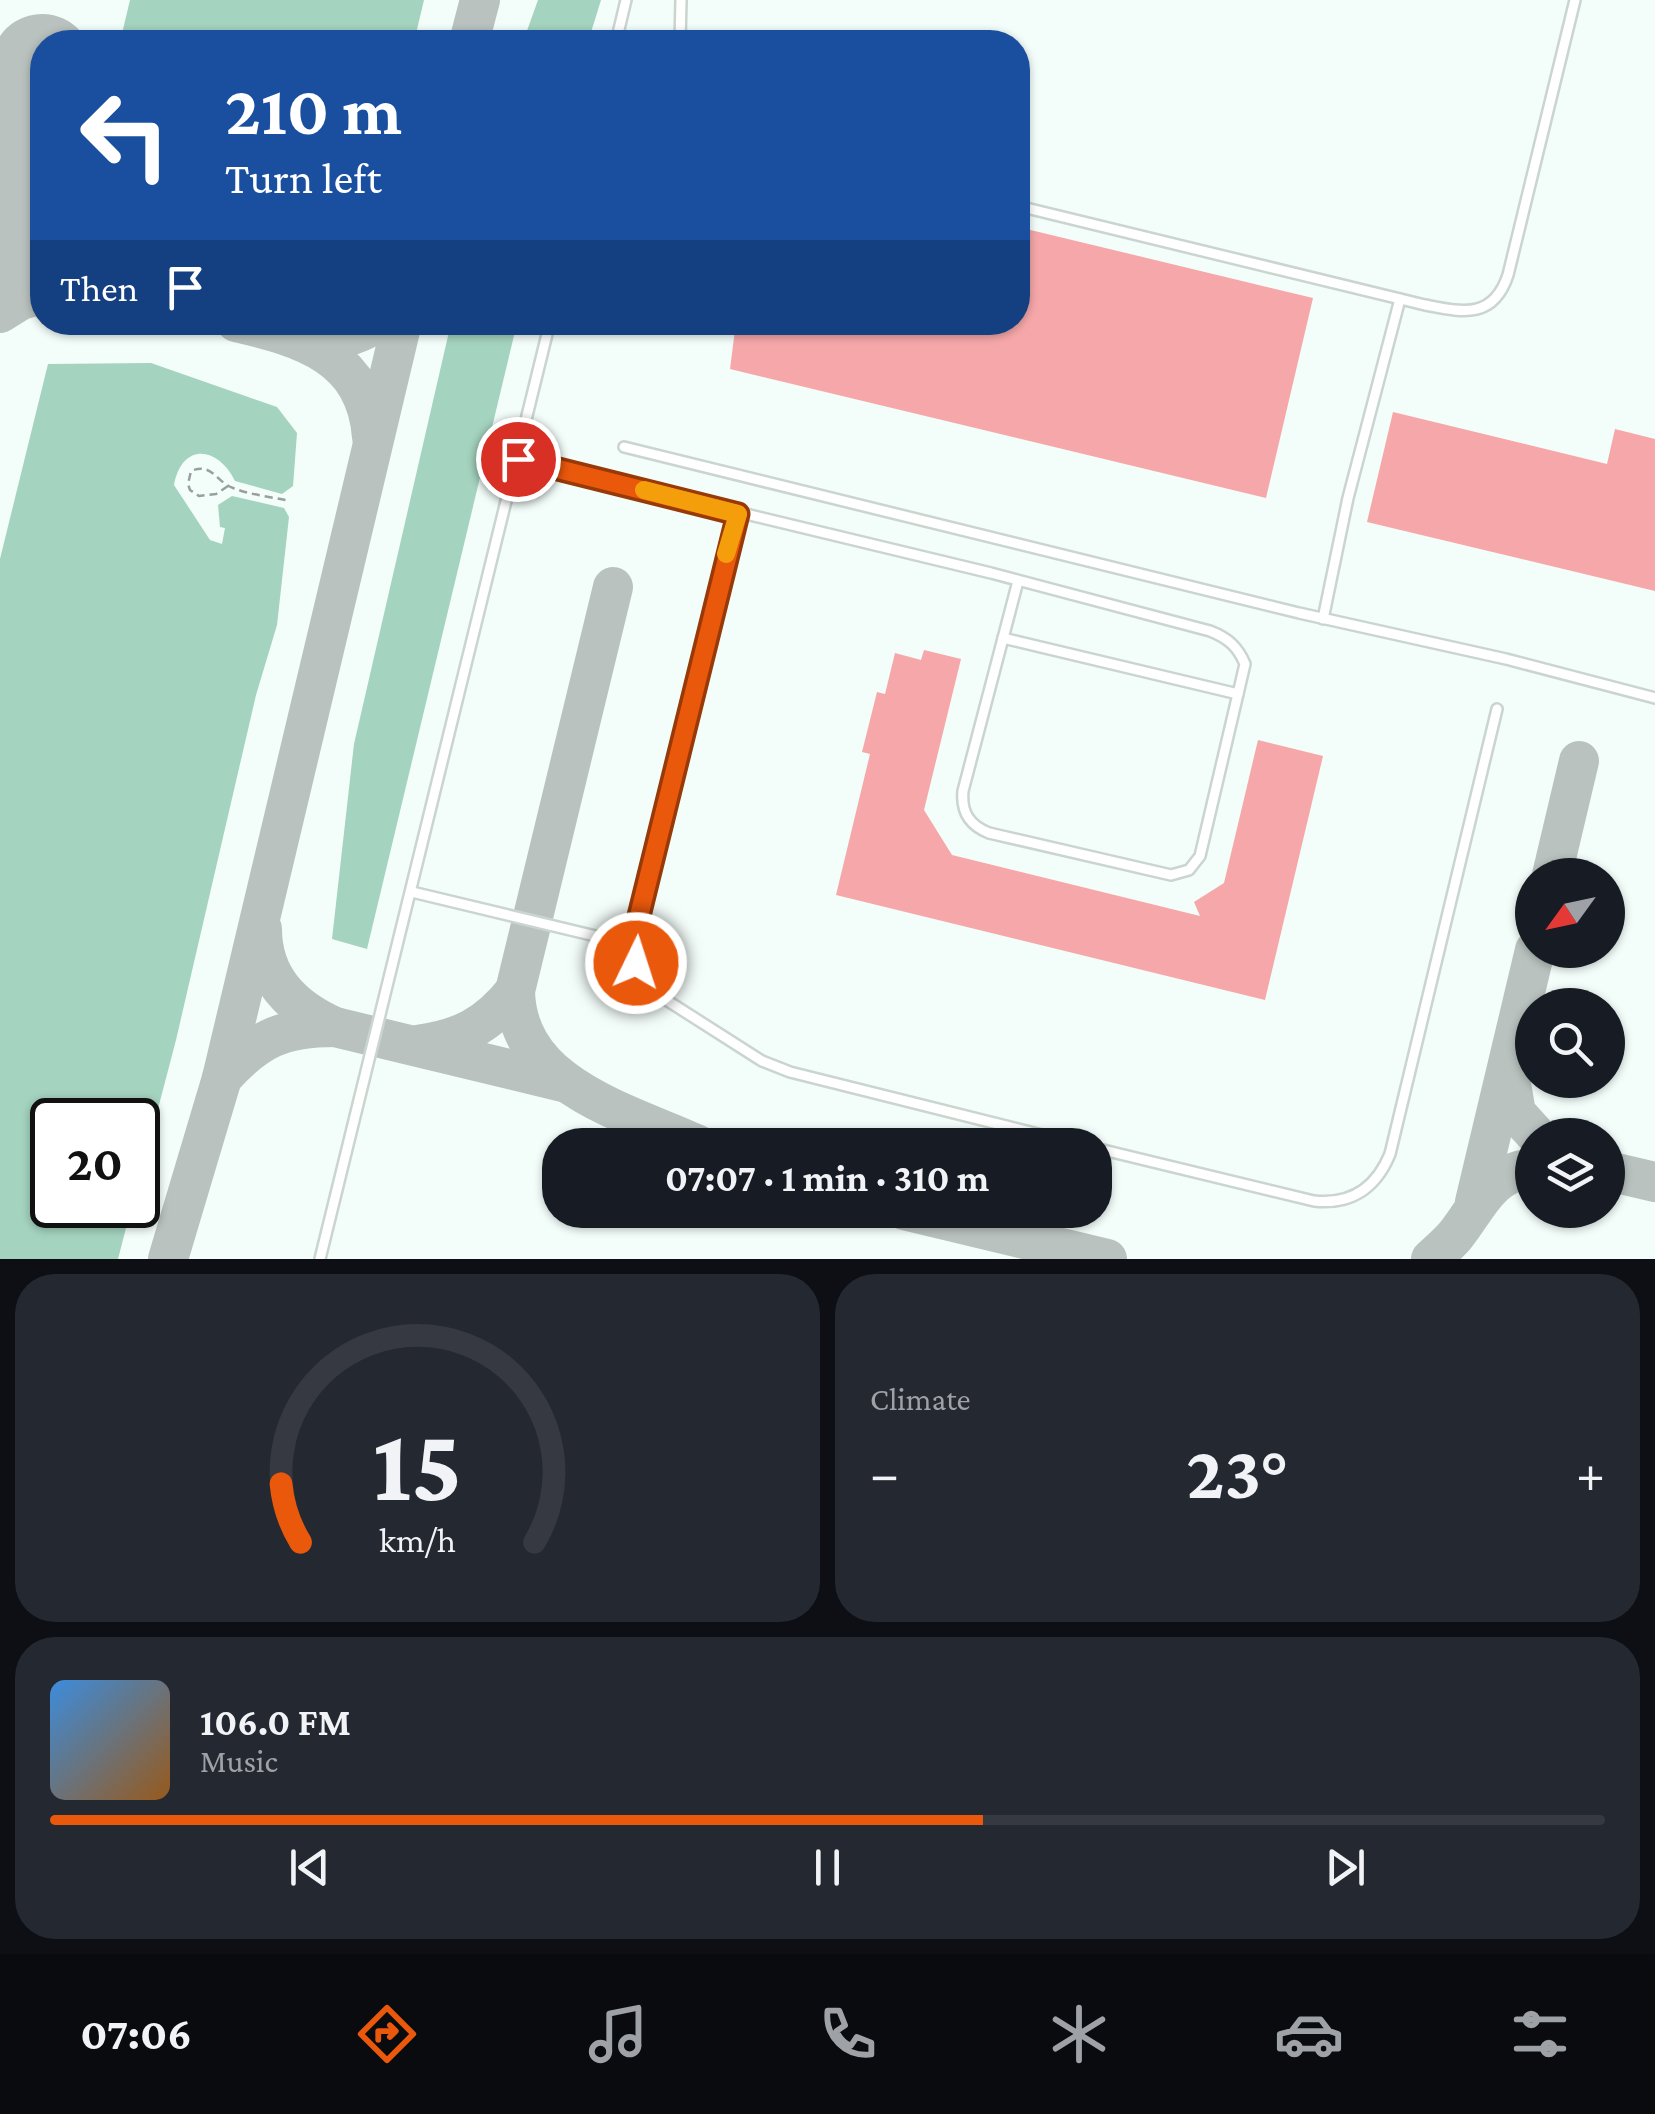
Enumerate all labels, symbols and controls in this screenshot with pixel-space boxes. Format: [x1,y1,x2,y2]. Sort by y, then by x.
icon: left [60,70,190,200]
text: 210 m [225,71,402,149]
text: Turn left [225,153,382,203]
icon: arrive [158,260,213,315]
text: Then [60,267,138,309]
pin [476,417,561,502]
icon: arrive [491,432,546,487]
north arrow [1515,858,1625,968]
map controls [1515,858,1625,1228]
position arrow [584,911,688,1015]
button: search [1515,988,1625,1098]
speed limit sign: 20 [30,1098,160,1228]
button: layers [1515,1118,1625,1228]
text: 07:07 · 1 min · 310 m [665,1157,989,1199]
text: Climate [870,1381,971,1417]
text: 15 [373,1407,462,1522]
text: 23° [1186,1431,1289,1514]
text: − [870,1443,899,1504]
text: + [1576,1443,1605,1504]
text: km/h [379,1520,456,1560]
text: 106.0 FM [200,1701,351,1743]
text: Music [200,1743,278,1779]
icon: previous [282,1840,337,1895]
icon: pause [800,1840,855,1895]
icon: next [1318,1840,1373,1895]
icon: directions [352,1999,422,2069]
icon: music [583,1999,653,2069]
icon: phone [813,1999,883,2069]
icon: climate [1044,1999,1114,2069]
icon: car [1274,1999,1344,2069]
icon: filters [1505,1999,1575,2069]
text: 07:06 [80,2009,192,2059]

